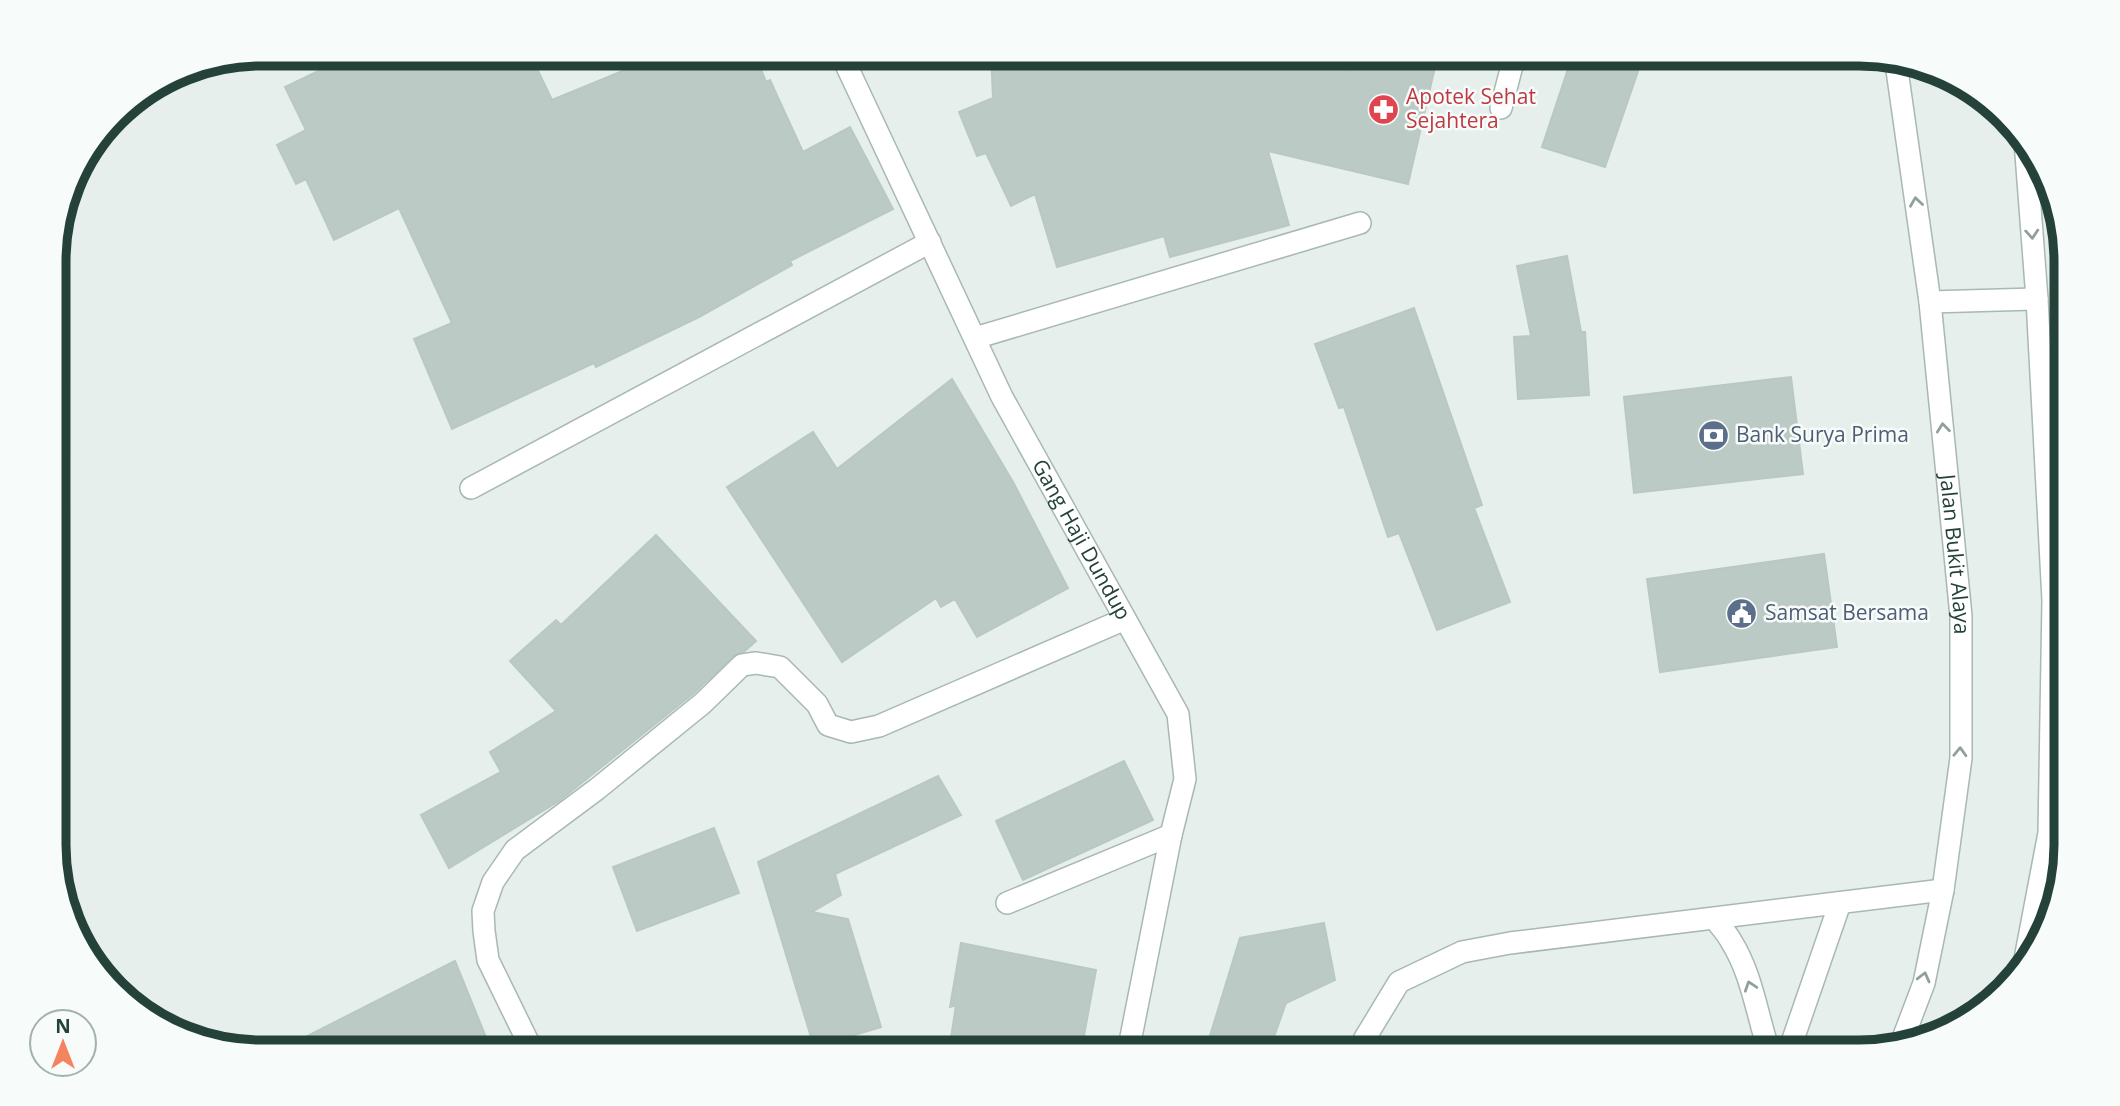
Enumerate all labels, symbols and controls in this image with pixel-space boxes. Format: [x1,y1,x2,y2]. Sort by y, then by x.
place label: Apotek Sehat Sejahtera [1406,82,1536,134]
pharmacy icon: Apotek Sehat Sejahtera [1366,92,1400,126]
one-way arrow [1909,196,1924,208]
one-way arrow [2024,228,2039,239]
bank icon: Bank Surya Prima [1696,418,1730,452]
place label: Bank Surya Prima [1736,420,1909,448]
one-way arrow [1935,422,1950,434]
street label: Gang Haji Dundup [1026,454,1138,624]
street label: Jalan Bukit Alaya [1934,471,1976,635]
public building icon: Samsat Bersama [1725,596,1759,630]
place label: Samsat Bersama [1765,598,1929,626]
one-way arrow [1953,747,1968,758]
one-way arrow [1916,971,1930,983]
one-way arrow [1744,980,1758,993]
north arrow [28,1008,98,1078]
text: N [55,1013,71,1039]

